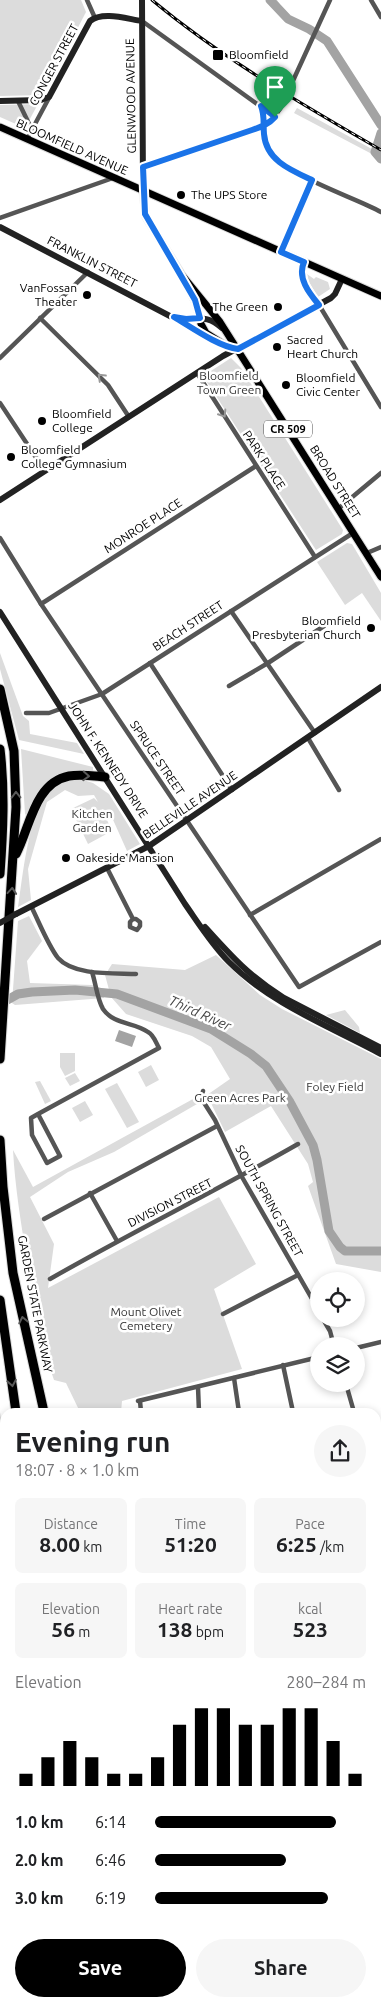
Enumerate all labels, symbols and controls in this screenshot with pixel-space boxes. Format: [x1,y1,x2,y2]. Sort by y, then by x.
street label: CONGER STREET [27,21,81,108]
street label: GLENWOOD AVENUE [123,38,138,154]
marker: Bloomfield [211,48,225,62]
place label: Bloomfield [229,48,288,61]
pin [254,66,296,117]
icon: arrive [261,73,289,101]
street label: BLOOMFIELD AVENUE [14,116,130,177]
place label: The UPS Store [191,188,267,201]
marker: The UPS Store [175,189,187,201]
street label: FRANKLIN STREET [45,233,140,290]
place label: VanFossan Theater [20,281,77,308]
marker: VanFossan Theater [81,289,93,301]
place label: The Green [213,300,268,313]
marker: The Green [272,301,284,313]
place label: Sacred Heart Church [287,333,358,360]
marker: Sacred Heart Church [271,341,283,353]
park label: Bloomfield Town Green [197,369,261,396]
place label: Bloomfield Civic Center [296,371,360,398]
one-way arrow [98,374,107,383]
marker: Bloomfield Civic Center [280,379,292,391]
place label: Bloomfield College [52,407,111,434]
one-way arrow [217,409,226,418]
marker: Bloomfield College [36,415,48,427]
road number: CR 509 [264,420,312,438]
street label: PARK PLACE [241,428,288,492]
place label: Bloomfield College Gymnasium [21,443,127,470]
street label: BROAD STREET [308,443,363,521]
marker: Bloomfield College Gymnasium [5,451,17,463]
street label: MONROE PLACE [101,495,184,556]
street label: BEACH STREET [150,598,226,653]
place label: Bloomfield Presbyterian Church [252,614,361,641]
marker: Bloomfield Presbyterian Church [365,622,377,634]
street label: JOHN F. KENNEDY DRIVE [66,699,151,820]
street label: SPRUCE STREET [128,718,187,797]
street label: BELLEVILLE AVENUE [140,768,239,841]
one-way arrow [82,770,90,781]
one-way arrow [11,791,21,798]
park label: Kitchen Garden [71,807,113,834]
place label: Oakeside Mansion [76,851,174,864]
marker: Oakeside Mansion [60,852,72,864]
one-way arrow [6,887,17,895]
water label: Third River [166,992,234,1034]
park label: Foley Field [306,1080,364,1093]
park label: Green Acres Park [194,1091,286,1104]
street label: SOUTH SPRING STREET [233,1143,306,1259]
street label: DIVISION STREET [125,1176,214,1229]
street label: GARDEN STATE PARKWAY [16,1234,55,1374]
map controls [310,1272,365,1392]
button: locate [310,1272,365,1327]
park label: Mount Olivet Cemetery [110,1305,182,1332]
one-way arrow [18,1316,29,1325]
button: layers [310,1337,365,1392]
one-way arrow [6,1379,16,1388]
button: share [314,1425,366,1477]
text: Evening run [15,1426,170,1457]
text: 18:07 · 8 × 1.0 km [15,1461,139,1479]
text: Distance [44,1516,98,1532]
text: Time [175,1516,206,1532]
text: Pace [295,1516,325,1532]
text: 8.00 [39,1532,80,1556]
text: 51:20 [164,1532,217,1556]
text: 6:25 [276,1532,317,1556]
text: km [80,1539,102,1555]
text: /km [317,1539,344,1555]
text: Elevation [42,1601,100,1617]
text: Heart rate [158,1601,223,1617]
text: kcal [298,1601,322,1617]
text: 56 [51,1617,75,1641]
text: 138 [157,1617,192,1641]
text: 523 [292,1617,328,1641]
text: m [75,1624,90,1640]
text: bpm [192,1624,224,1640]
text: Elevation [15,1673,82,1691]
text: 280–284 m [286,1673,366,1691]
text: 1.0 km [15,1813,64,1831]
text: 6:14 [95,1813,126,1831]
text: 2.0 km [15,1851,64,1869]
text: 6:46 [95,1851,126,1869]
text: 3.0 km [15,1889,64,1907]
text: 6:19 [95,1889,126,1907]
button: Save [15,1939,186,1997]
button: Share [196,1939,366,1997]

